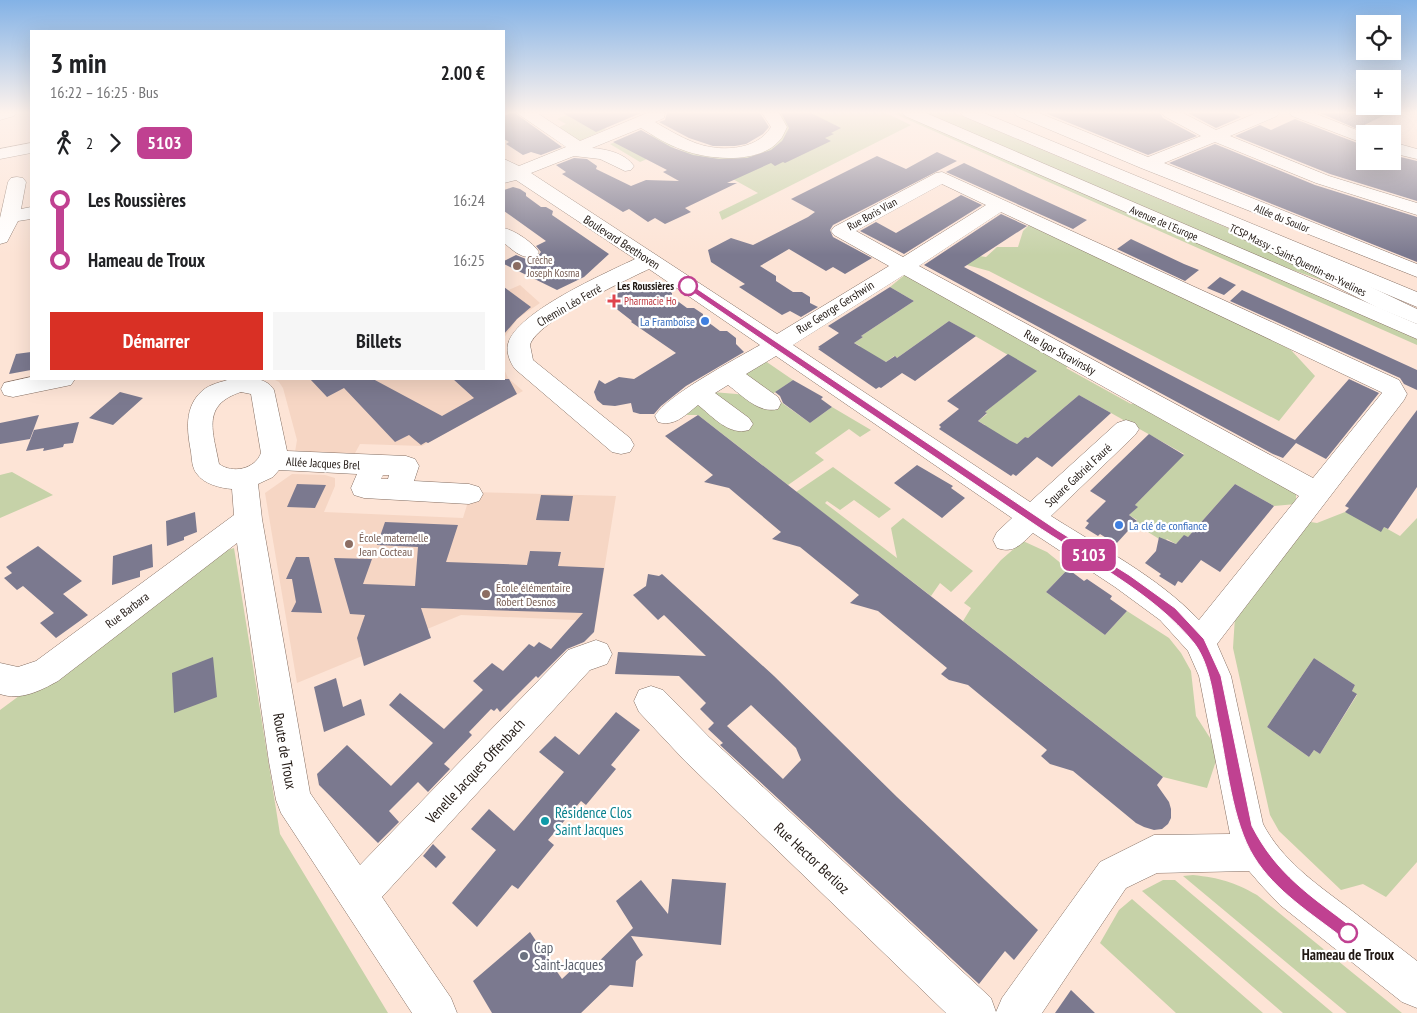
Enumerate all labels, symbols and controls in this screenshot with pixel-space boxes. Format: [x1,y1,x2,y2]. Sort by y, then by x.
map controls [1356,15,1401,170]
button: locate [1356,15,1401,60]
text: 3 min [50,44,107,81]
text: 2.00 € [441,61,485,85]
button: + [1356,70,1401,115]
text: 16:22 – 16:25 · Bus [50,82,158,102]
button: − [1356,125,1401,170]
icon: walk [50,129,78,157]
icon: forward [101,129,129,157]
text: 5103 [147,131,182,154]
text: 2 [86,133,93,153]
text: Les Roussières [88,188,186,212]
text: 16:24 [453,190,485,210]
street label: Rue Boris Vian [845,195,899,233]
street label: Allée du Soulor [1252,201,1312,235]
street label: Avenue de l'Europe [1128,202,1201,244]
street label: Boulevard Beethoven [581,212,663,272]
street label: TCSP Massy - Saint-Quentin-en-Yvelines [1227,221,1369,299]
text: Hameau de Troux [88,248,205,272]
text: 16:25 [453,250,485,270]
place label: Crèche Joseph Kosma [526,253,580,280]
marker: Crèche Joseph Kosma [511,260,523,272]
marker: Les Roussières [678,276,698,296]
street label: Rue George Gershwin [793,277,877,337]
place label: Les Roussières [617,279,674,293]
street label: Chemin Léo Ferré [534,280,604,330]
place label: Pharmacie Ho [624,294,677,308]
marker: Pharmacie Ho [608,295,620,307]
button: Démarrer [50,312,263,370]
button: Billets [273,312,485,370]
place label: La Framboise [640,314,695,329]
marker: La Framboise [699,315,711,327]
street label: Rue Igor Stravinsky [1021,326,1099,378]
street label: Square Gabriel Fauré [1041,440,1115,510]
street label: Allée Jacques Brel [286,454,361,472]
place label: La clé de confiance [1129,518,1207,533]
marker: La clé de confiance [1113,519,1125,531]
place label: École maternelle Jean Cocteau [358,530,429,559]
marker: École maternelle Jean Cocteau [343,538,355,550]
line badge: 5103 [1054,539,1124,571]
text: 5103 [1072,543,1106,566]
place label: École élémentaire Robert Desnos [496,580,570,609]
marker: École élémentaire Robert Desnos [480,588,492,600]
street label: Rue Barbara [102,589,152,631]
street label: Route de Troux [269,711,301,791]
street label: Venelle Jacques Offenbach [421,715,529,828]
place label: Résidence Clos Saint Jacques [555,803,632,839]
marker: Résidence Clos Saint Jacques [539,815,551,827]
street label: Rue Hector Berlioz [770,818,854,898]
marker: Hameau de Troux [1338,923,1358,943]
place label: Cap Saint-Jacques [534,938,603,974]
place label: Hameau de Troux [1302,945,1395,964]
marker: Cap Saint-Jacques [518,950,530,962]

